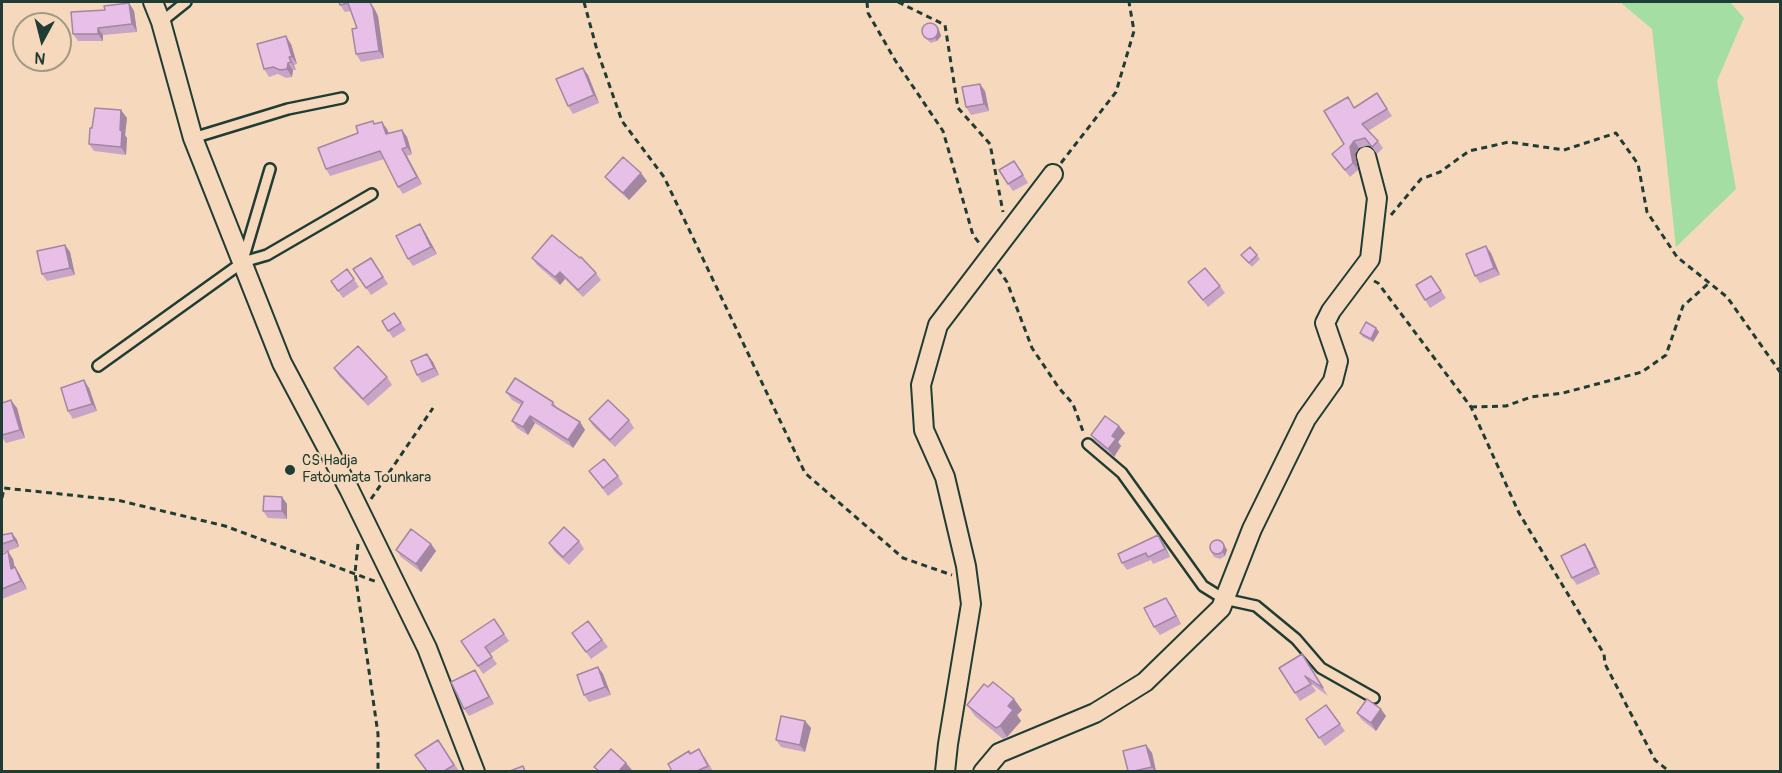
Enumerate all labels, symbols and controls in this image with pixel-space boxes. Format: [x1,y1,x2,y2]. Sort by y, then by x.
north arrow [12,12,72,72]
text: N [33,47,47,68]
place label: CS Hadja Fatoumata Tounkara [302,452,431,487]
marker: CS Hadja Fatoumata Tounkara [283,463,297,477]

